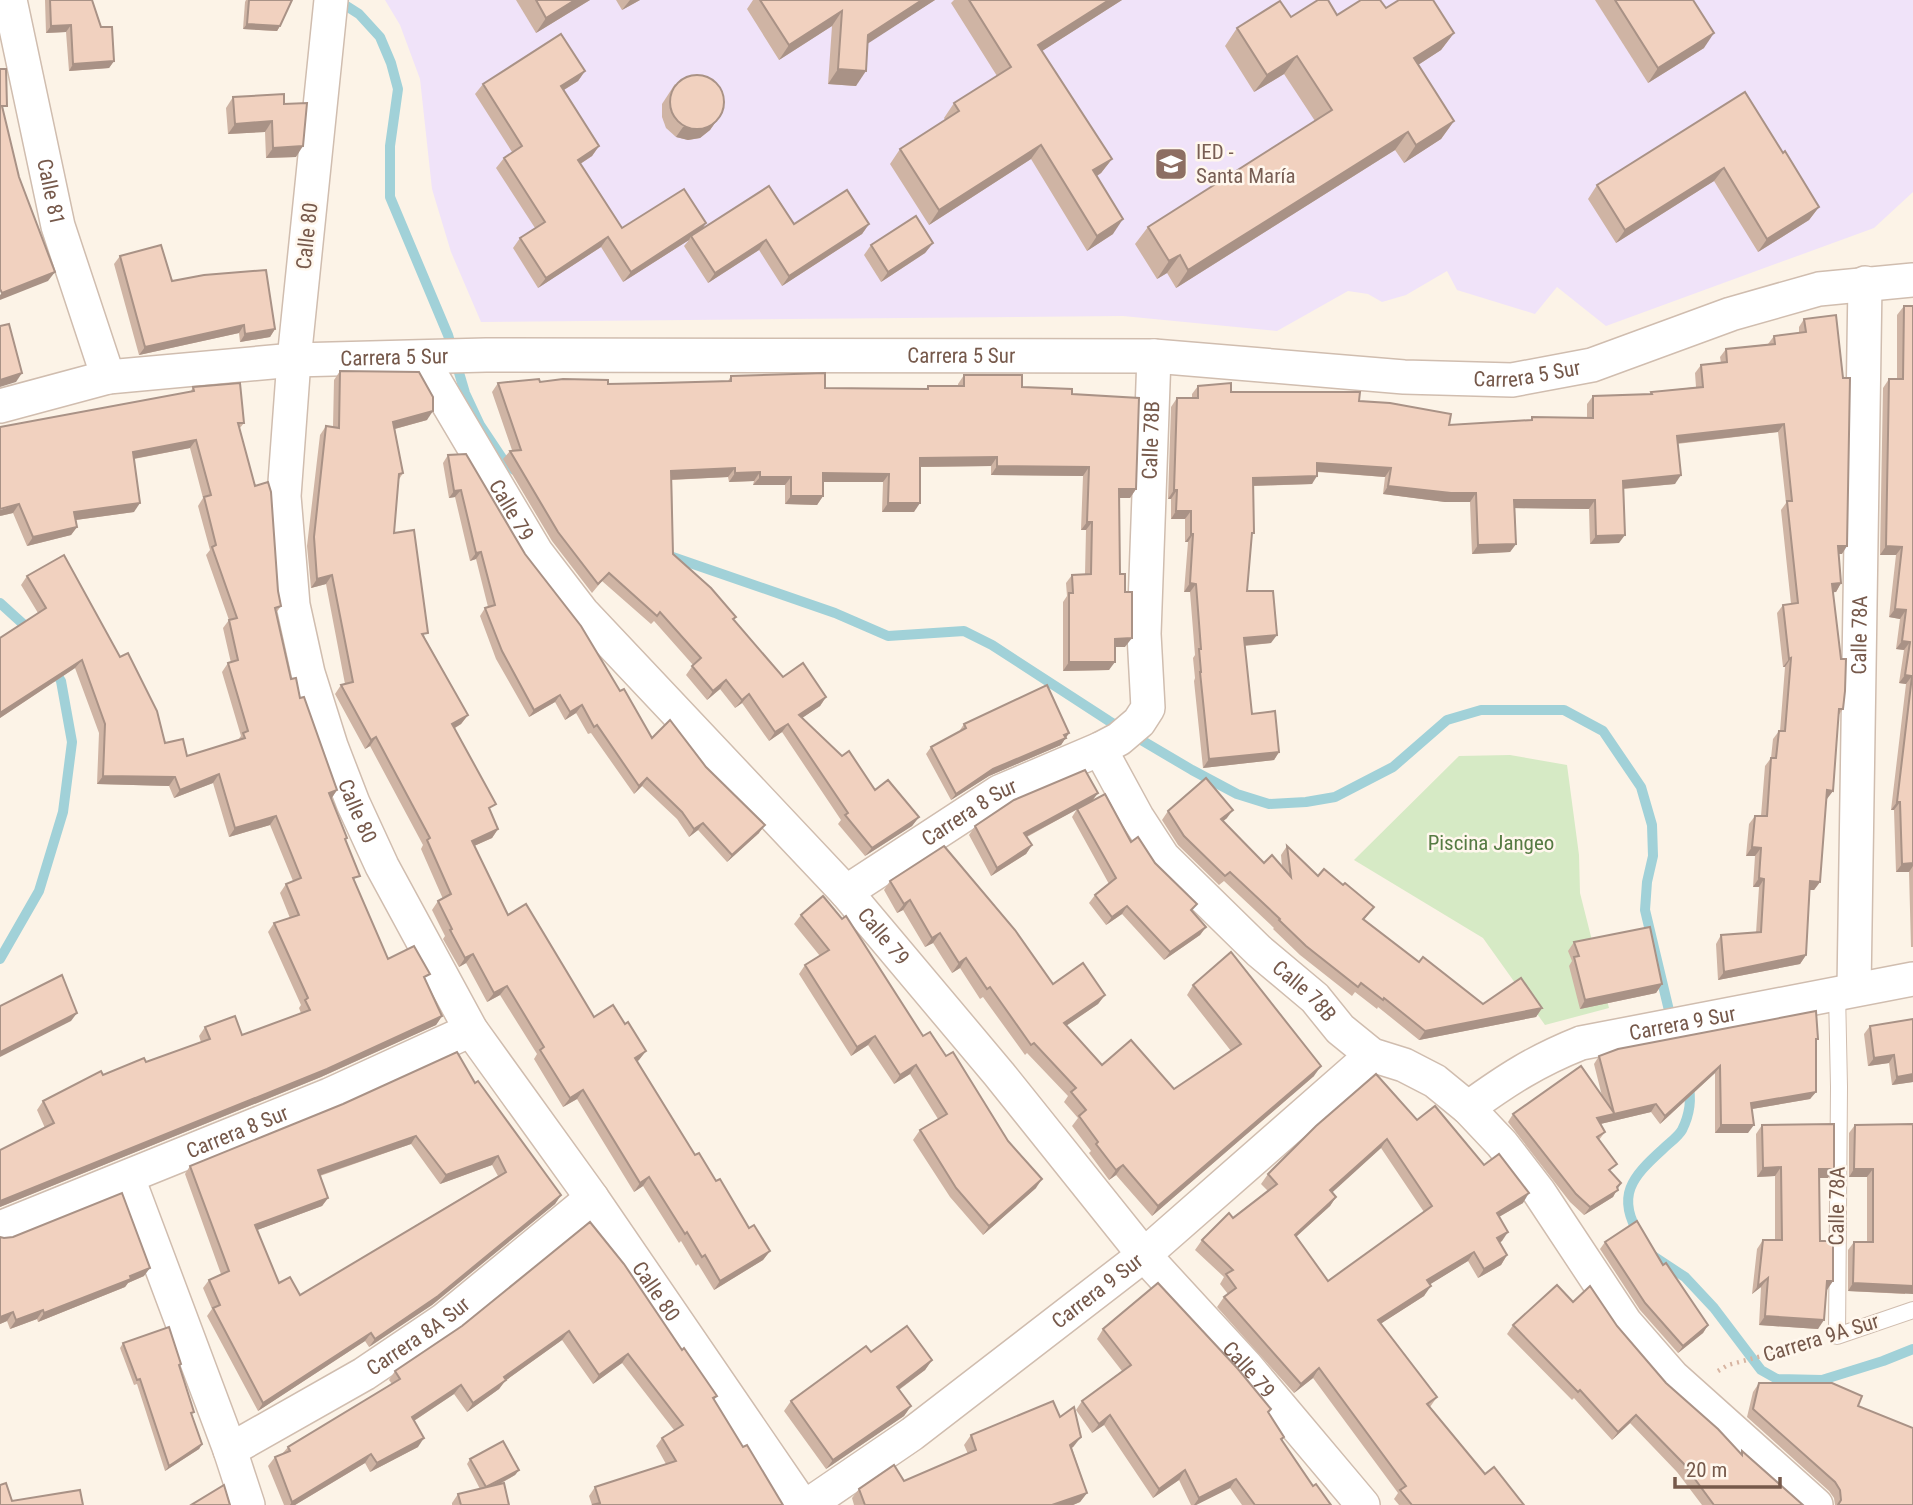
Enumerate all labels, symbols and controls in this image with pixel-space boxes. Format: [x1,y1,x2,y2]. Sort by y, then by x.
place label: IED - Santa María [1196,140,1296,188]
school or university icon: IED - Santa María [1152,145,1190,183]
street label: Calle 81 [32,156,69,227]
street label: Calle 80 [292,201,322,271]
street label: Carrera 5 Sur [340,344,449,371]
street label: Carrera 5 Sur [907,344,1015,368]
street label: Carrera 5 Sur [1473,355,1582,393]
street label: Calle 78B [1138,400,1164,480]
street label: Calle 79 [484,475,539,545]
street label: Calle 78A [1847,595,1872,675]
street label: Carrera 8 Sur [917,774,1020,851]
street label: Calle 80 [333,776,382,847]
park label: Piscina Jangeo [1428,831,1554,855]
street label: Calle 79 [853,903,914,970]
street label: Calle 78B [1268,955,1341,1026]
street label: Carrera 9 Sur [1627,1001,1738,1045]
street label: Carrera 8 Sur [183,1101,292,1163]
street label: Calle 78A [1824,1166,1850,1246]
street label: Carrera 9 Sur [1047,1249,1147,1333]
street label: Calle 80 [627,1257,685,1326]
street label: Carrera 8A Sur [362,1292,474,1381]
street label: Carrera 9A Sur [1760,1309,1882,1367]
street label: Calle 79 [1218,1337,1280,1403]
scale bar [1675,1446,1780,1490]
text: 20 m [1686,1458,1727,1482]

